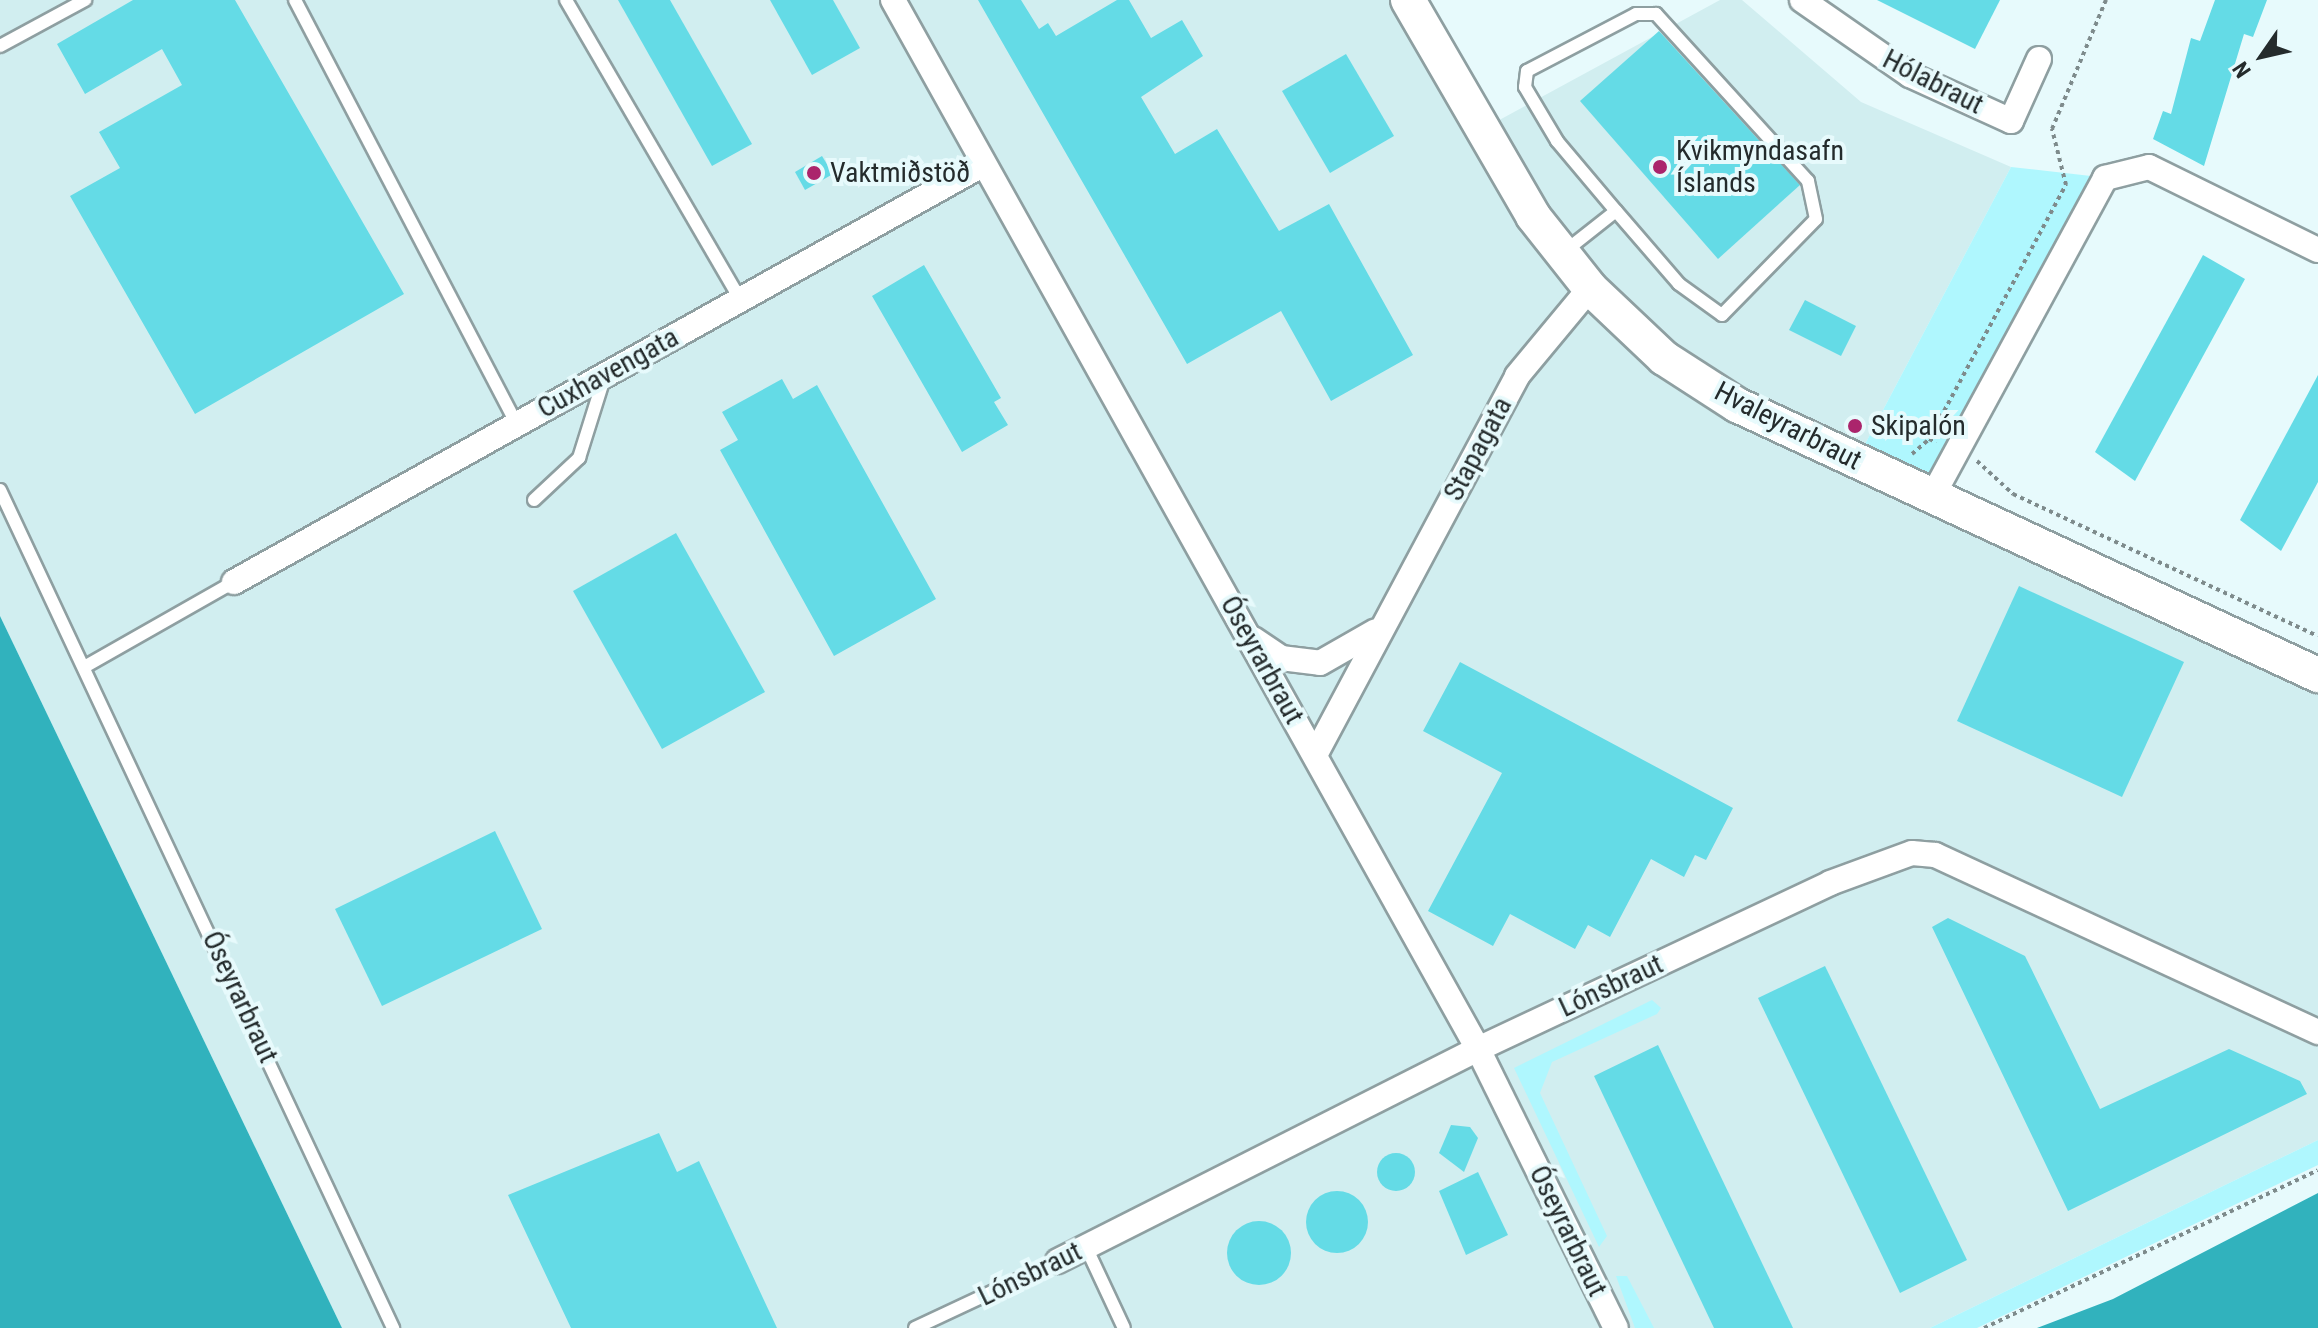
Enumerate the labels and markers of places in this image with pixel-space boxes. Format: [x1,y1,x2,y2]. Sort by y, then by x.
place label: Kvikmyndasafn Íslands [1676,134,1844,200]
place label: Vaktmiðstöð [830,156,970,190]
marker: Kvikmyndasafn Íslands [1651,158,1669,176]
marker: Vaktmiðstöð [805,164,823,182]
place label: Skipalón [1871,409,1966,443]
marker: Skipalón [1846,417,1864,435]

